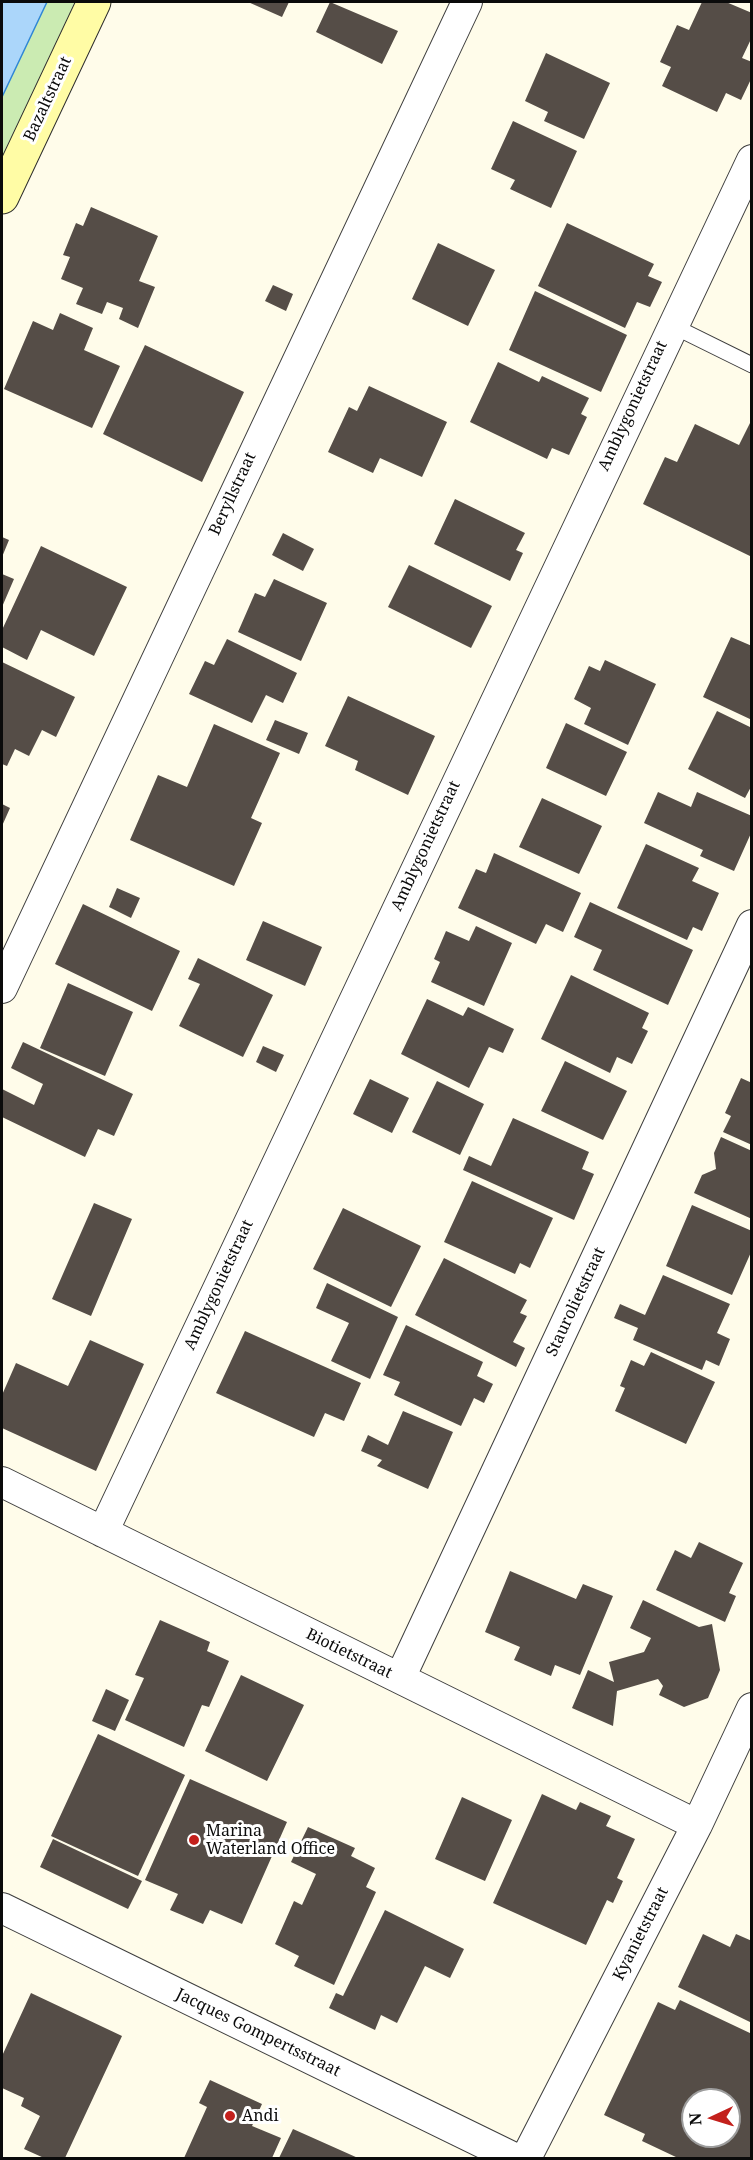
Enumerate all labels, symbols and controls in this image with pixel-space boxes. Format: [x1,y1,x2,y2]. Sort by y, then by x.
street label: Bazaltstraat [20,54,76,144]
street label: Amblygonietstraat [594,338,672,474]
street label: Beryllstraat [205,450,261,538]
street label: Amblygonietstraat [387,778,465,914]
street label: Amblygonietstraat [180,1217,258,1353]
street label: Staurolietstraat [542,1244,610,1360]
street label: Biotietstraat [303,1625,395,1683]
place label: Marina Waterland Office [206,1821,335,1859]
marker: Marina Waterland Office [187,1833,201,1847]
street label: Kyanietstraat [609,1884,673,1984]
street label: Jacques Gompertsstraat [173,1985,343,2081]
north arrow [681,2088,741,2148]
place label: Andi [242,2106,279,2126]
marker: Andi [223,2109,237,2123]
text: N [684,2112,706,2126]

